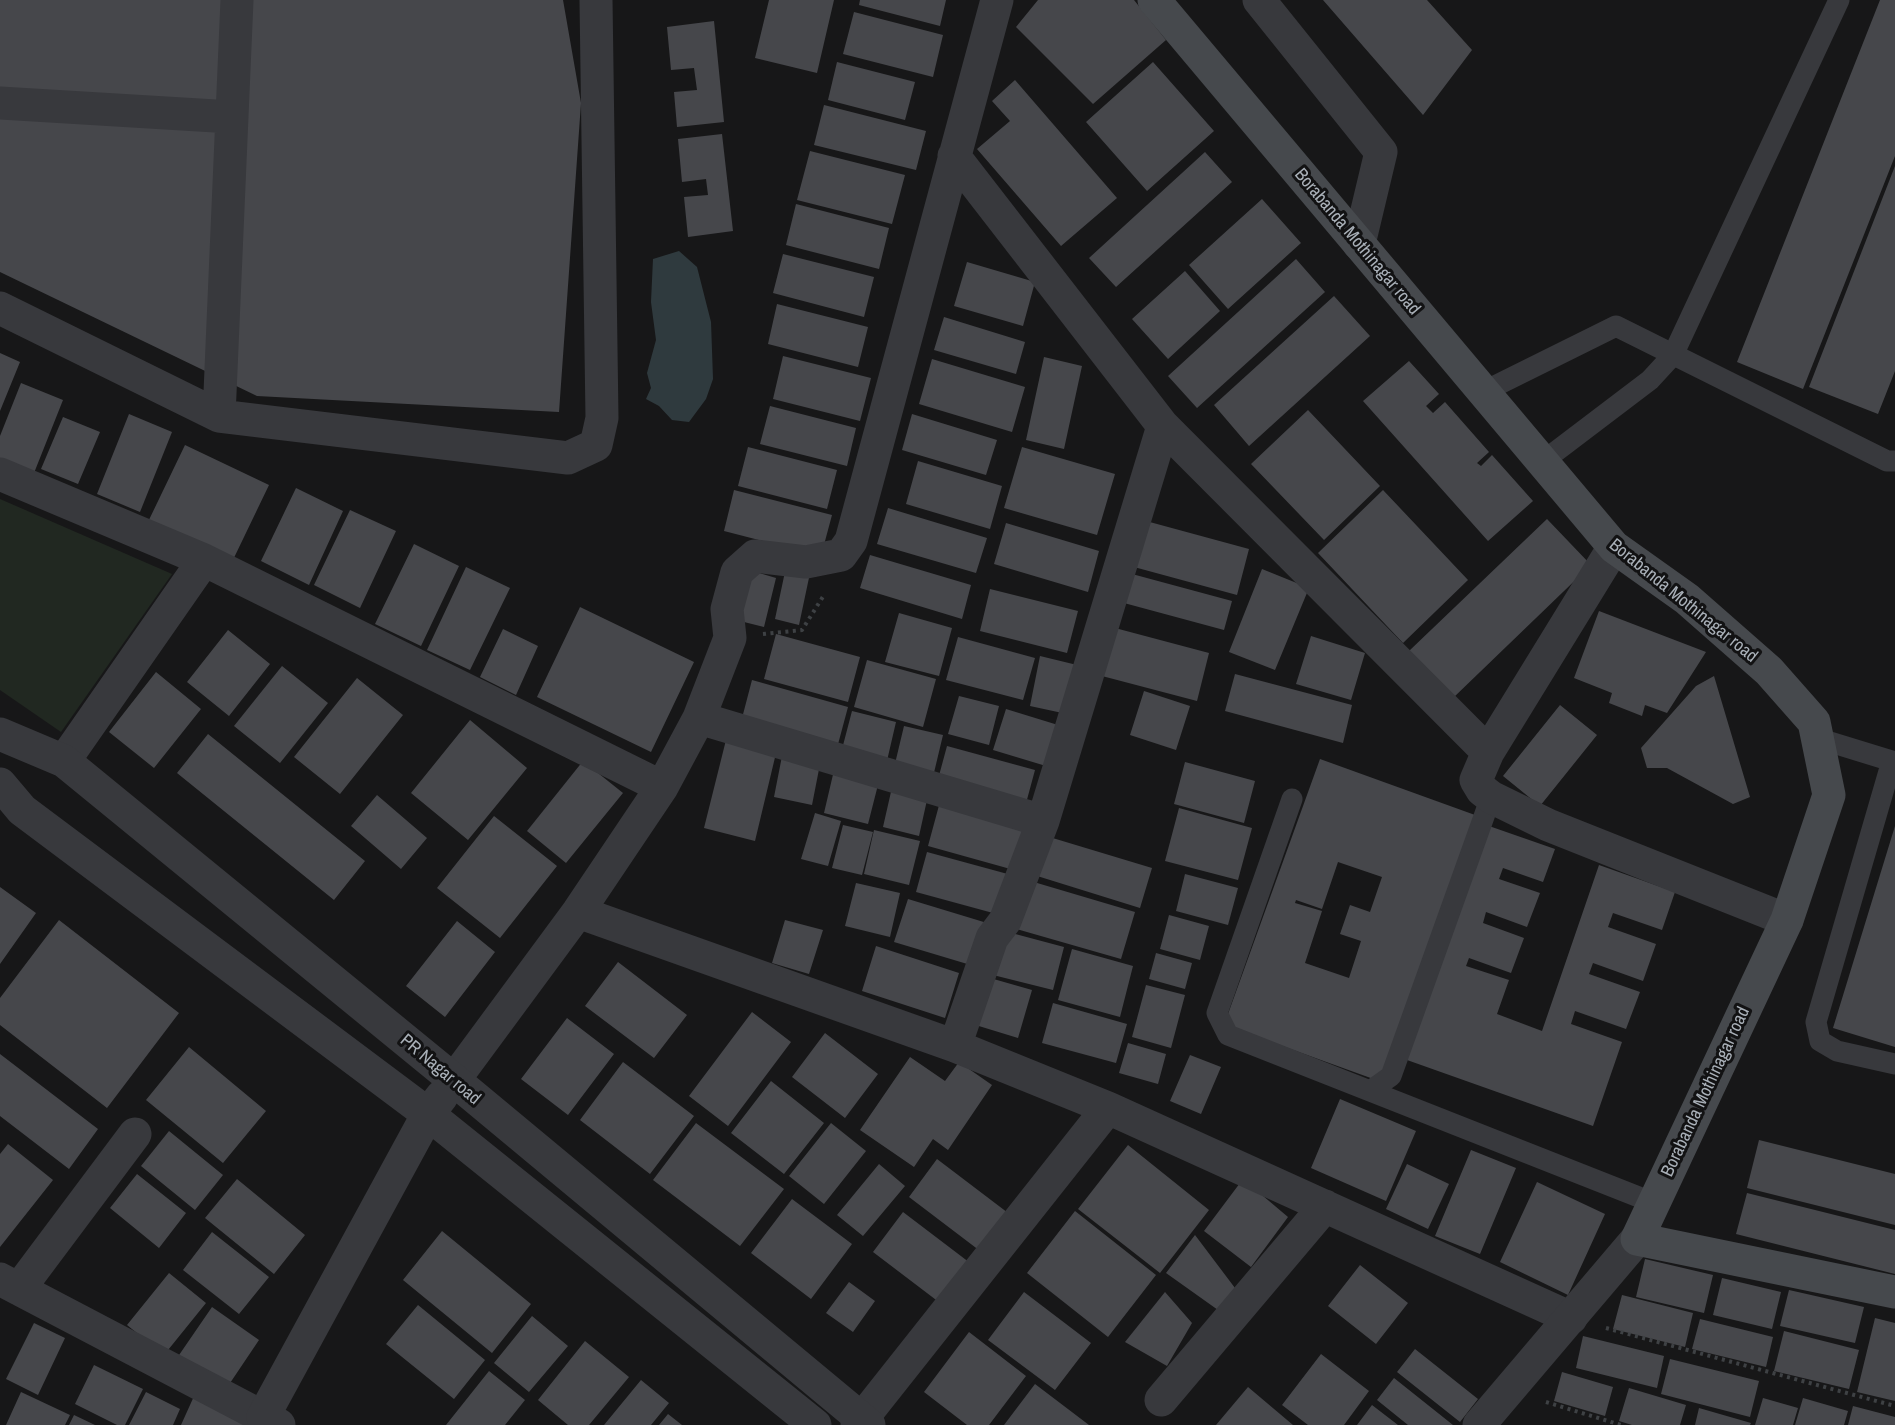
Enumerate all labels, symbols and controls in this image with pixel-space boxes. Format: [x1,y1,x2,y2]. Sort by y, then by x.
street label: Borabanda Mothinagar road [1289,164,1425,320]
street label: Borabanda Mothinagar road [1604,535,1762,667]
street label: Borabanda Mothinagar road [1657,1004,1755,1180]
street label: PR Nagar road [395,1030,485,1110]

